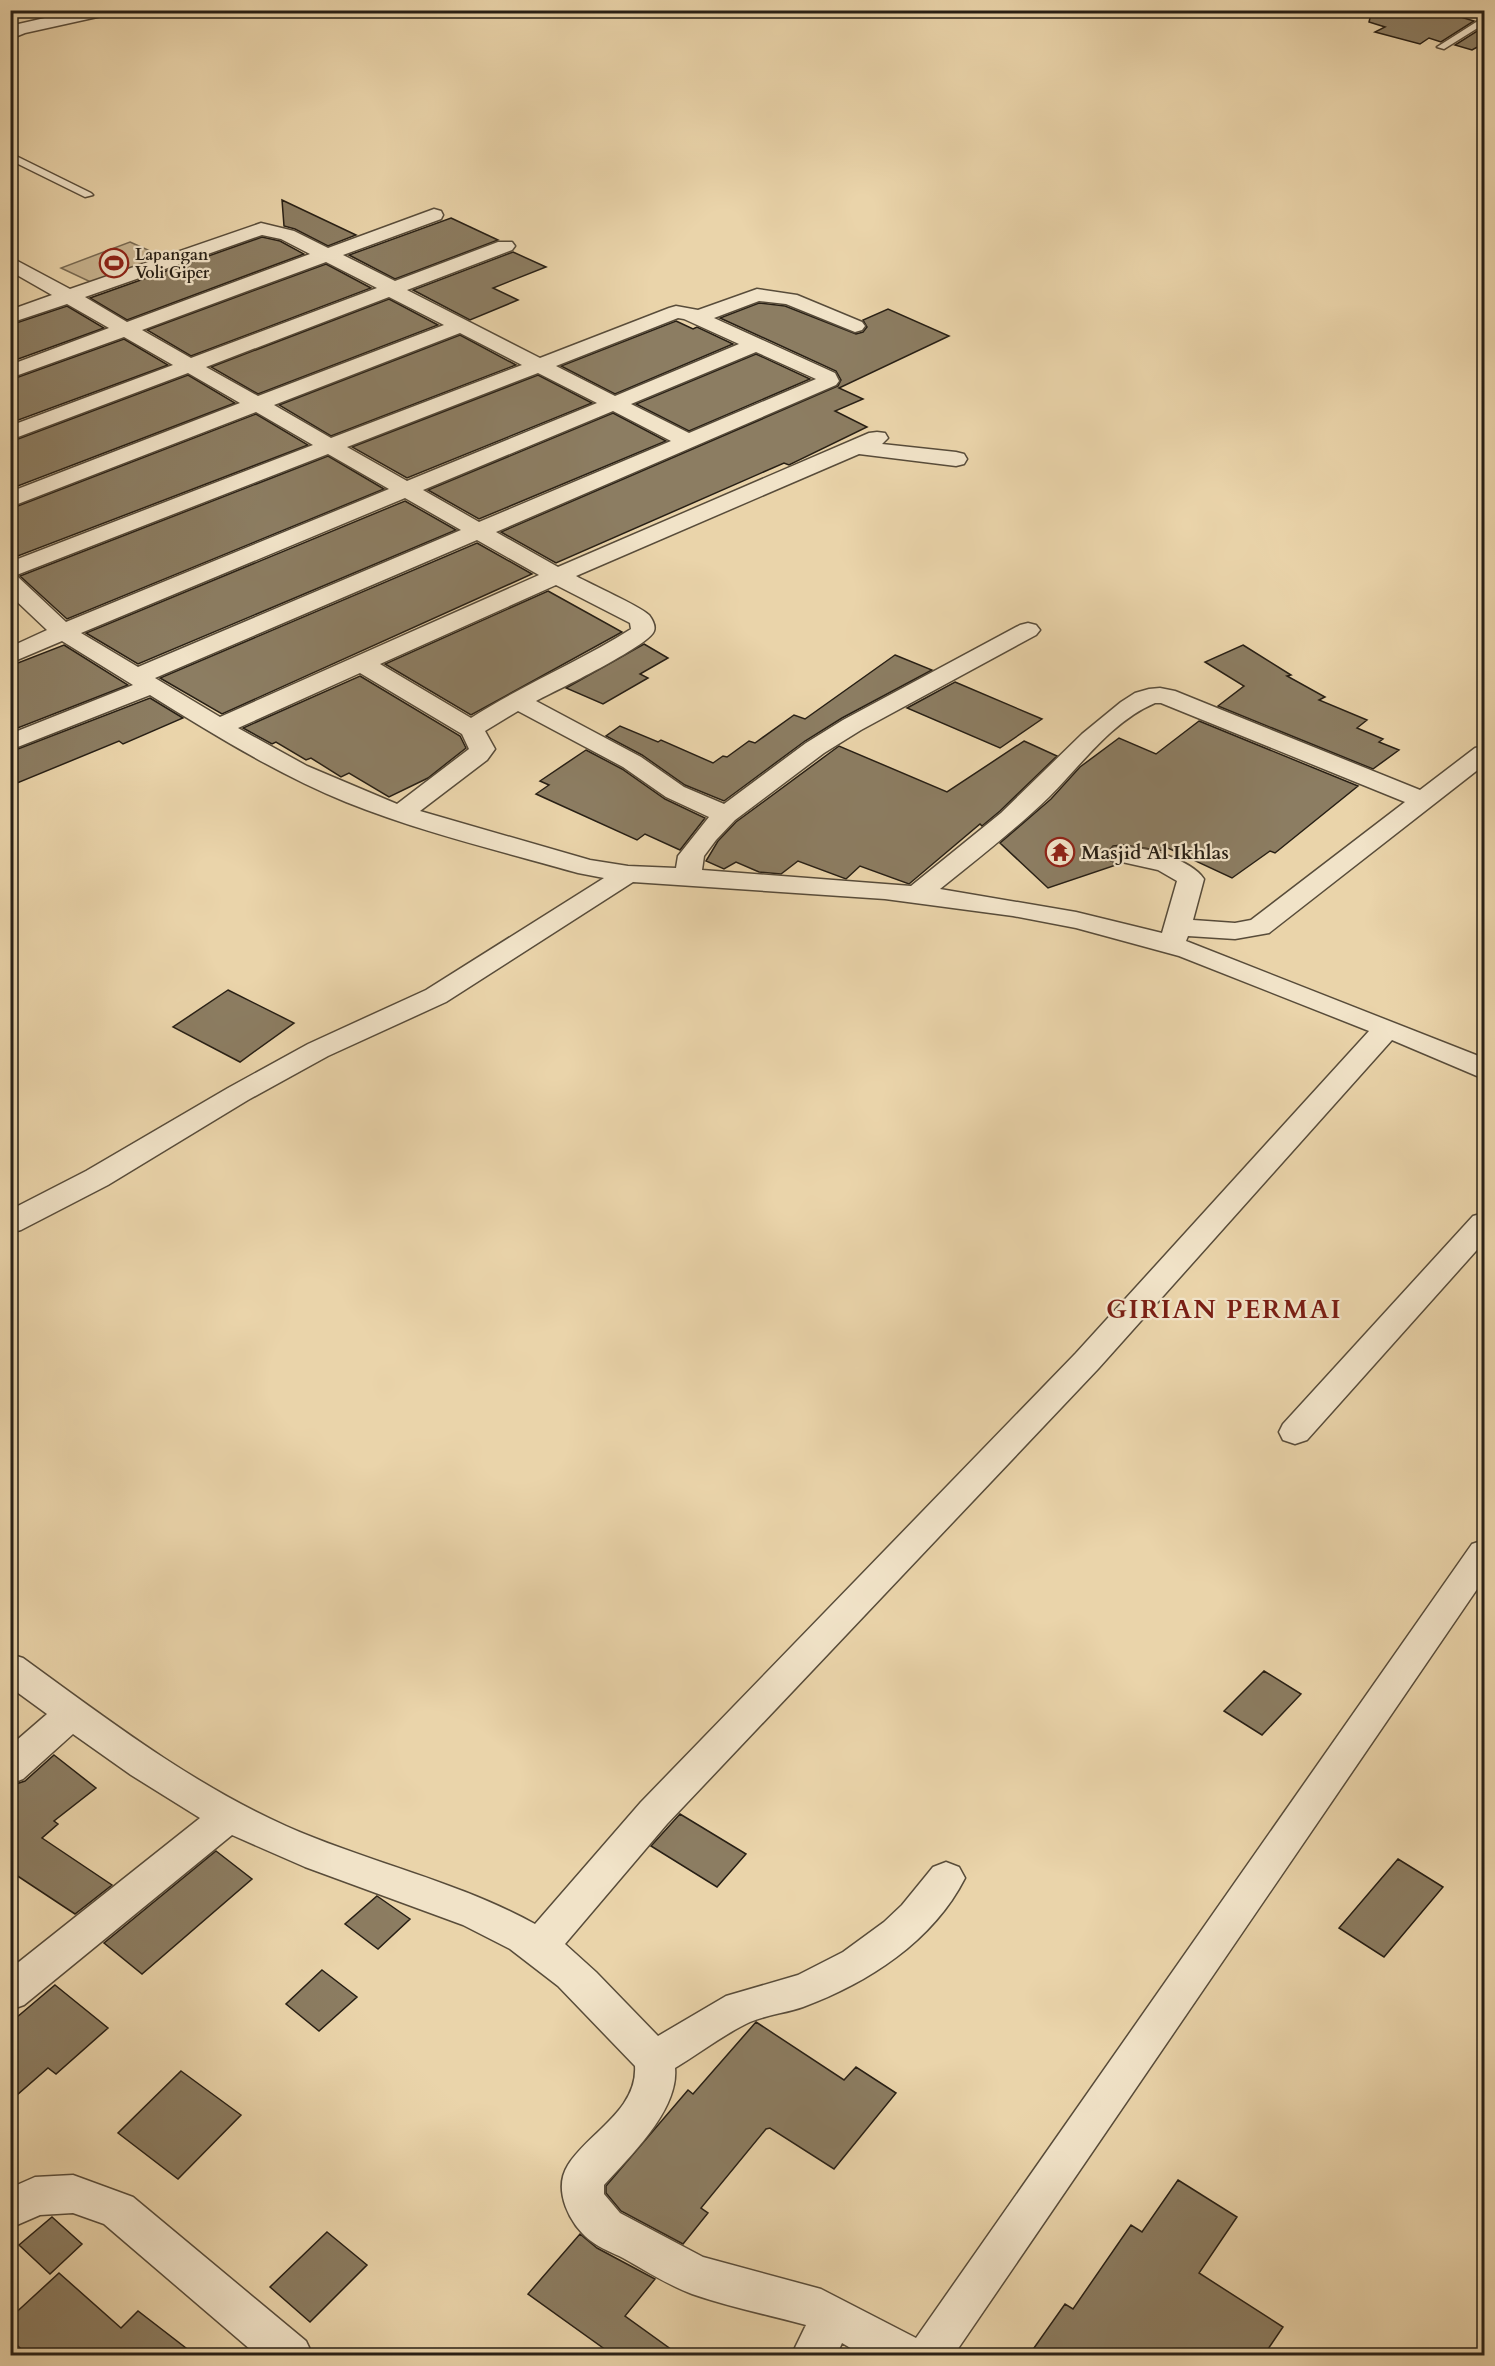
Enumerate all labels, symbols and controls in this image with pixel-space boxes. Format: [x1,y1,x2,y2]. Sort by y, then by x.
place label: Lapangan Voli Giper [135,244,210,284]
sports icon: Lapangan Voli Giper [98,247,130,279]
temple icon: Masjid Al Ikhlas [1044,836,1076,868]
place label: Masjid Al Ikhlas [1081,839,1229,866]
district label: GIRIAN PERMAI [1106,1292,1342,1327]

